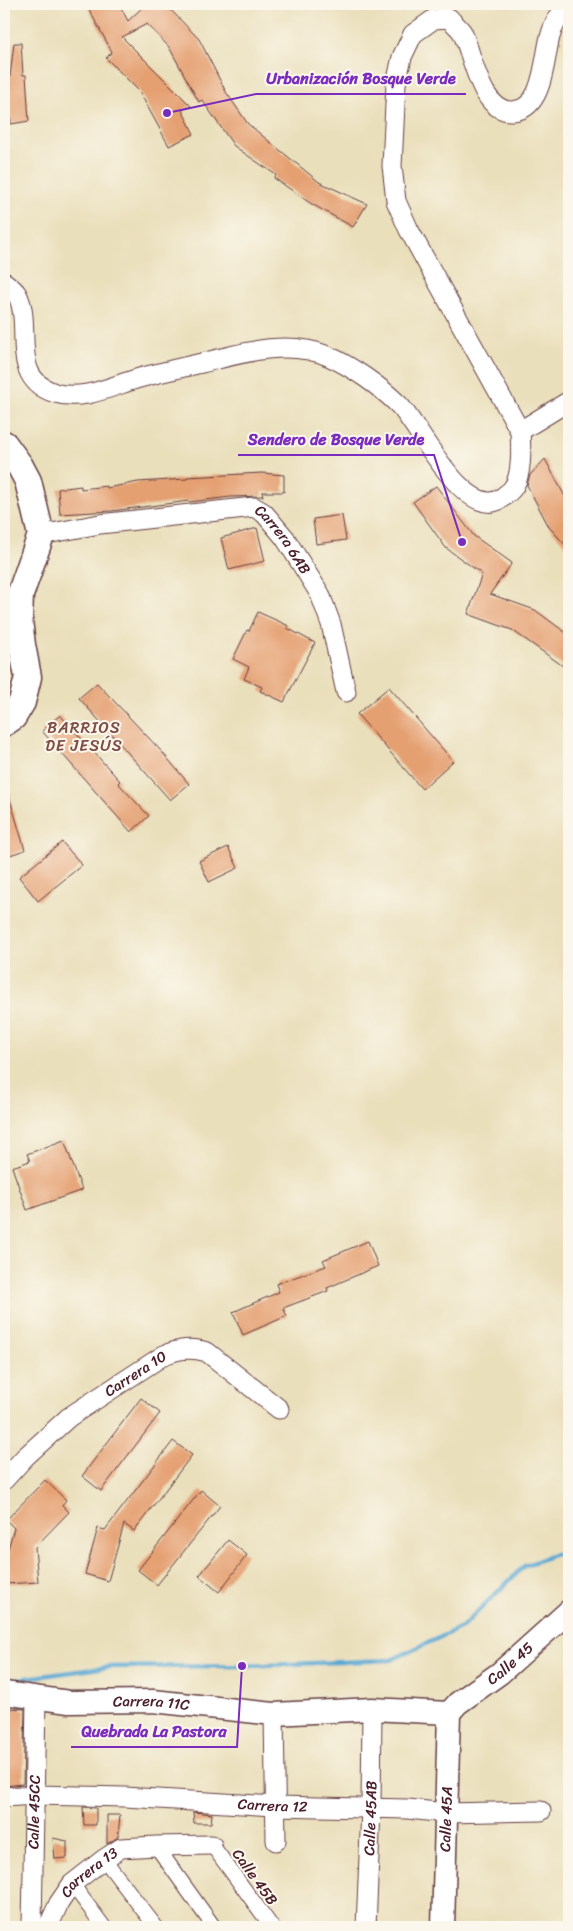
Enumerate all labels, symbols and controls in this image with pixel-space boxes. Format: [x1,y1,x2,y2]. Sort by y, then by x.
callout: Urbanización Bosque Verde [256,63,466,94]
text: Urbanización Bosque Verde [266,64,456,93]
callout: Sendero de Bosque Verde [238,424,434,455]
text: Sendero de Bosque Verde [247,425,425,454]
street label: Carrera 6AB [250,497,318,580]
district label: BARRIOS DE JESÚS [45,713,123,760]
street label: Carrera 10 [99,1343,172,1404]
street label: Calle 45 [481,1635,540,1692]
street label: Carrera 11C [113,1688,192,1718]
callout: Quebrada La Pastora [71,1716,237,1747]
text: Quebrada La Pastora [80,1717,228,1746]
street label: Calle 45CC [20,1774,48,1849]
street label: Calle 45AB [356,1780,384,1856]
street label: Calle 45A [432,1786,460,1852]
street label: Carrera 12 [237,1791,308,1820]
street label: Carrera 13 [53,1840,123,1903]
street label: Calle 45B [225,1843,285,1911]

